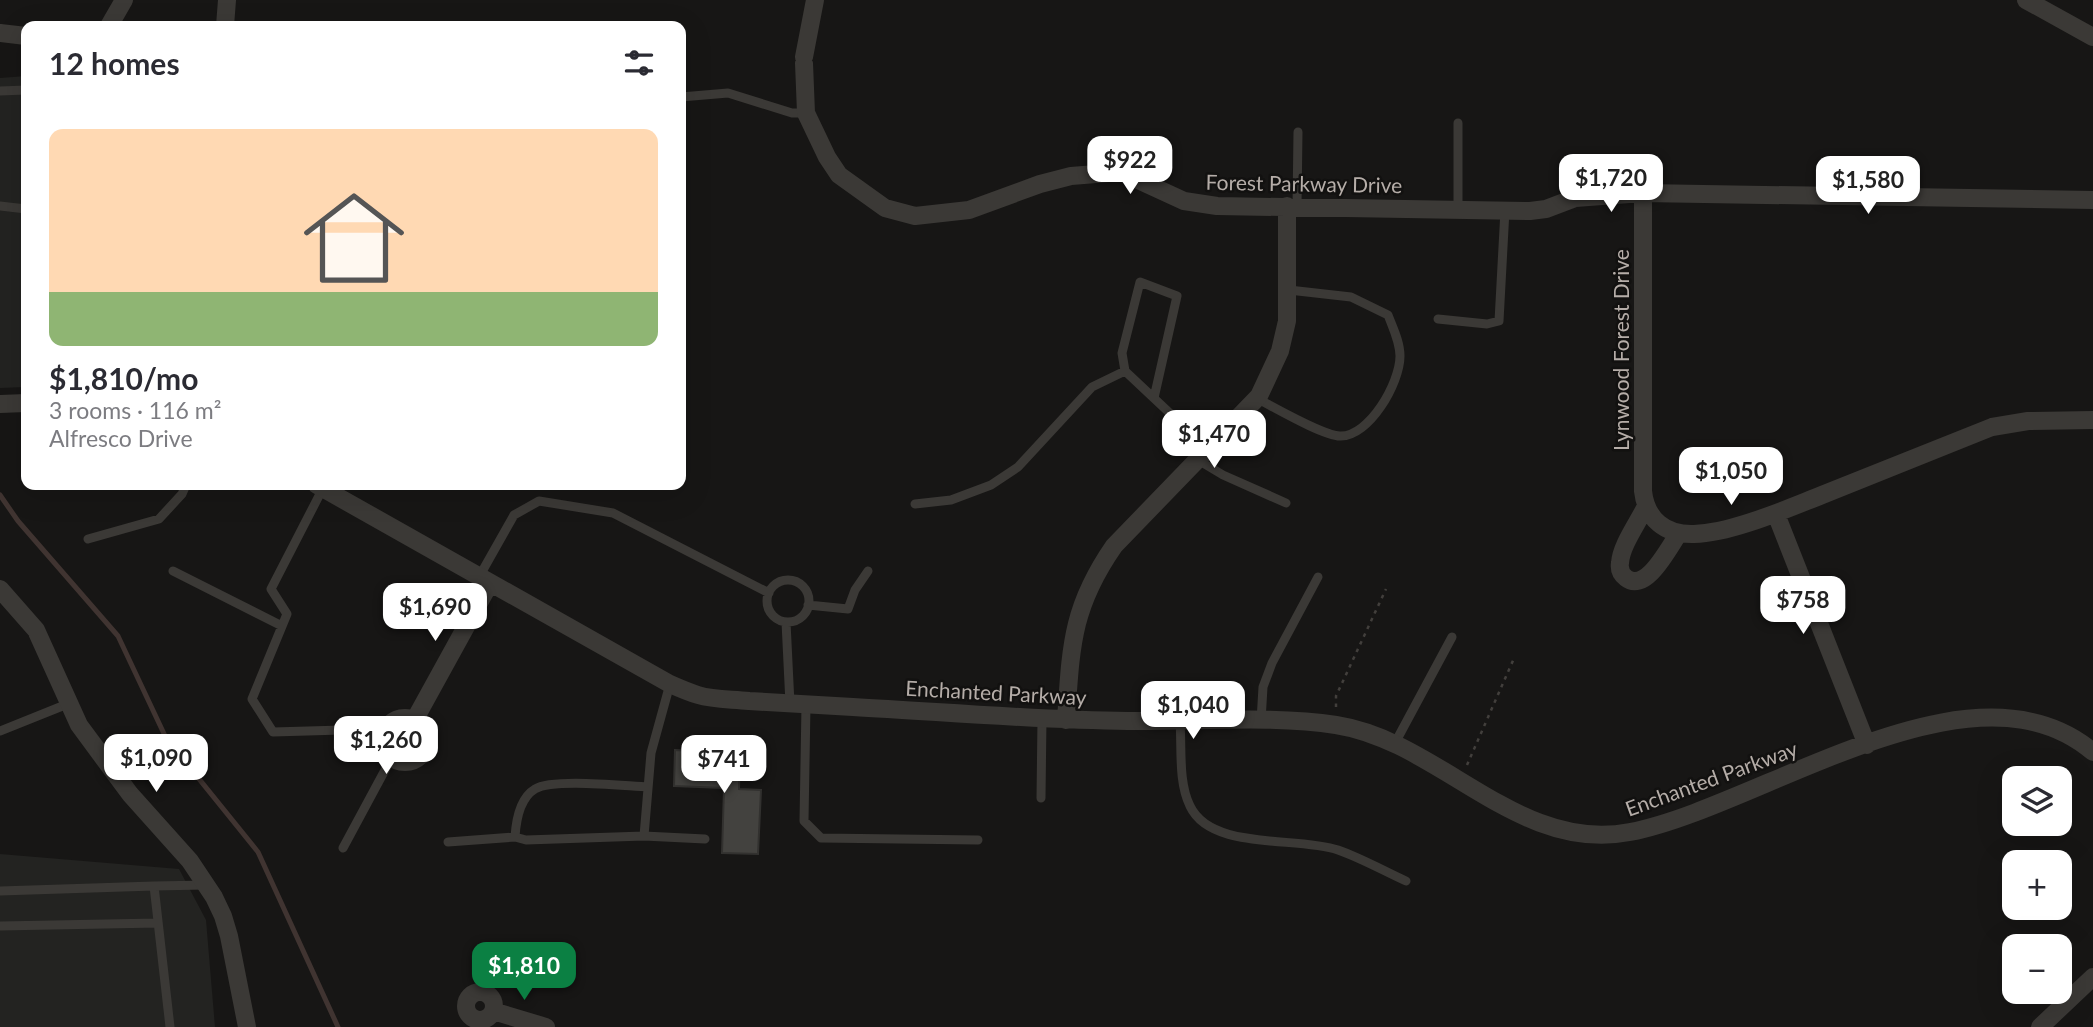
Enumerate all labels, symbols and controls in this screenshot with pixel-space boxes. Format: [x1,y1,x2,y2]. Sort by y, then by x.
icon: filters [620,44,658,82]
text: 12 homes [49,45,180,81]
pin: $922 [1089,136,1171,196]
text: $922 [1103,145,1157,173]
pin: $1,720 [1554,154,1668,214]
pin: $1,580 [1811,156,1925,216]
text: $1,720 [1575,163,1647,191]
text: $1,580 [1832,165,1904,193]
street label: Forest Parkway Drive [1206,169,1402,197]
icon: home [291,175,417,301]
street label: Lynwood Forest Drive [1608,249,1633,451]
text: $1,810/mo [49,360,198,396]
text: 3 rooms · 116 m² [49,396,221,424]
pin: $1,470 [1157,410,1271,470]
text: $1,470 [1178,419,1250,447]
text: Alfresco Drive [49,424,193,452]
pin: $1,050 [1674,448,1788,507]
text: $1,050 [1695,456,1767,484]
pin: $758 [1762,576,1844,636]
pin: $1,690 [378,584,492,643]
text: $758 [1776,585,1830,613]
text: $1,690 [399,592,471,620]
street label: Enchanted Parkway [905,675,1087,709]
pin: $1,040 [1136,682,1250,741]
text: $1,040 [1157,690,1229,718]
pin: $1,260 [329,716,443,776]
text: $1,260 [350,725,422,753]
pin: $1,090 [99,734,213,794]
street label: Enchanted Parkway [1621,735,1801,821]
pin: $741 [683,736,765,795]
text: $1,090 [120,743,192,771]
text: $741 [697,744,751,772]
map controls [2002,766,2072,1004]
button: layers [2002,766,2072,836]
button: + [2002,850,2072,920]
button: − [2002,934,2072,1004]
pin: $1,810 [467,942,581,1002]
text: $1,810 [488,951,560,979]

